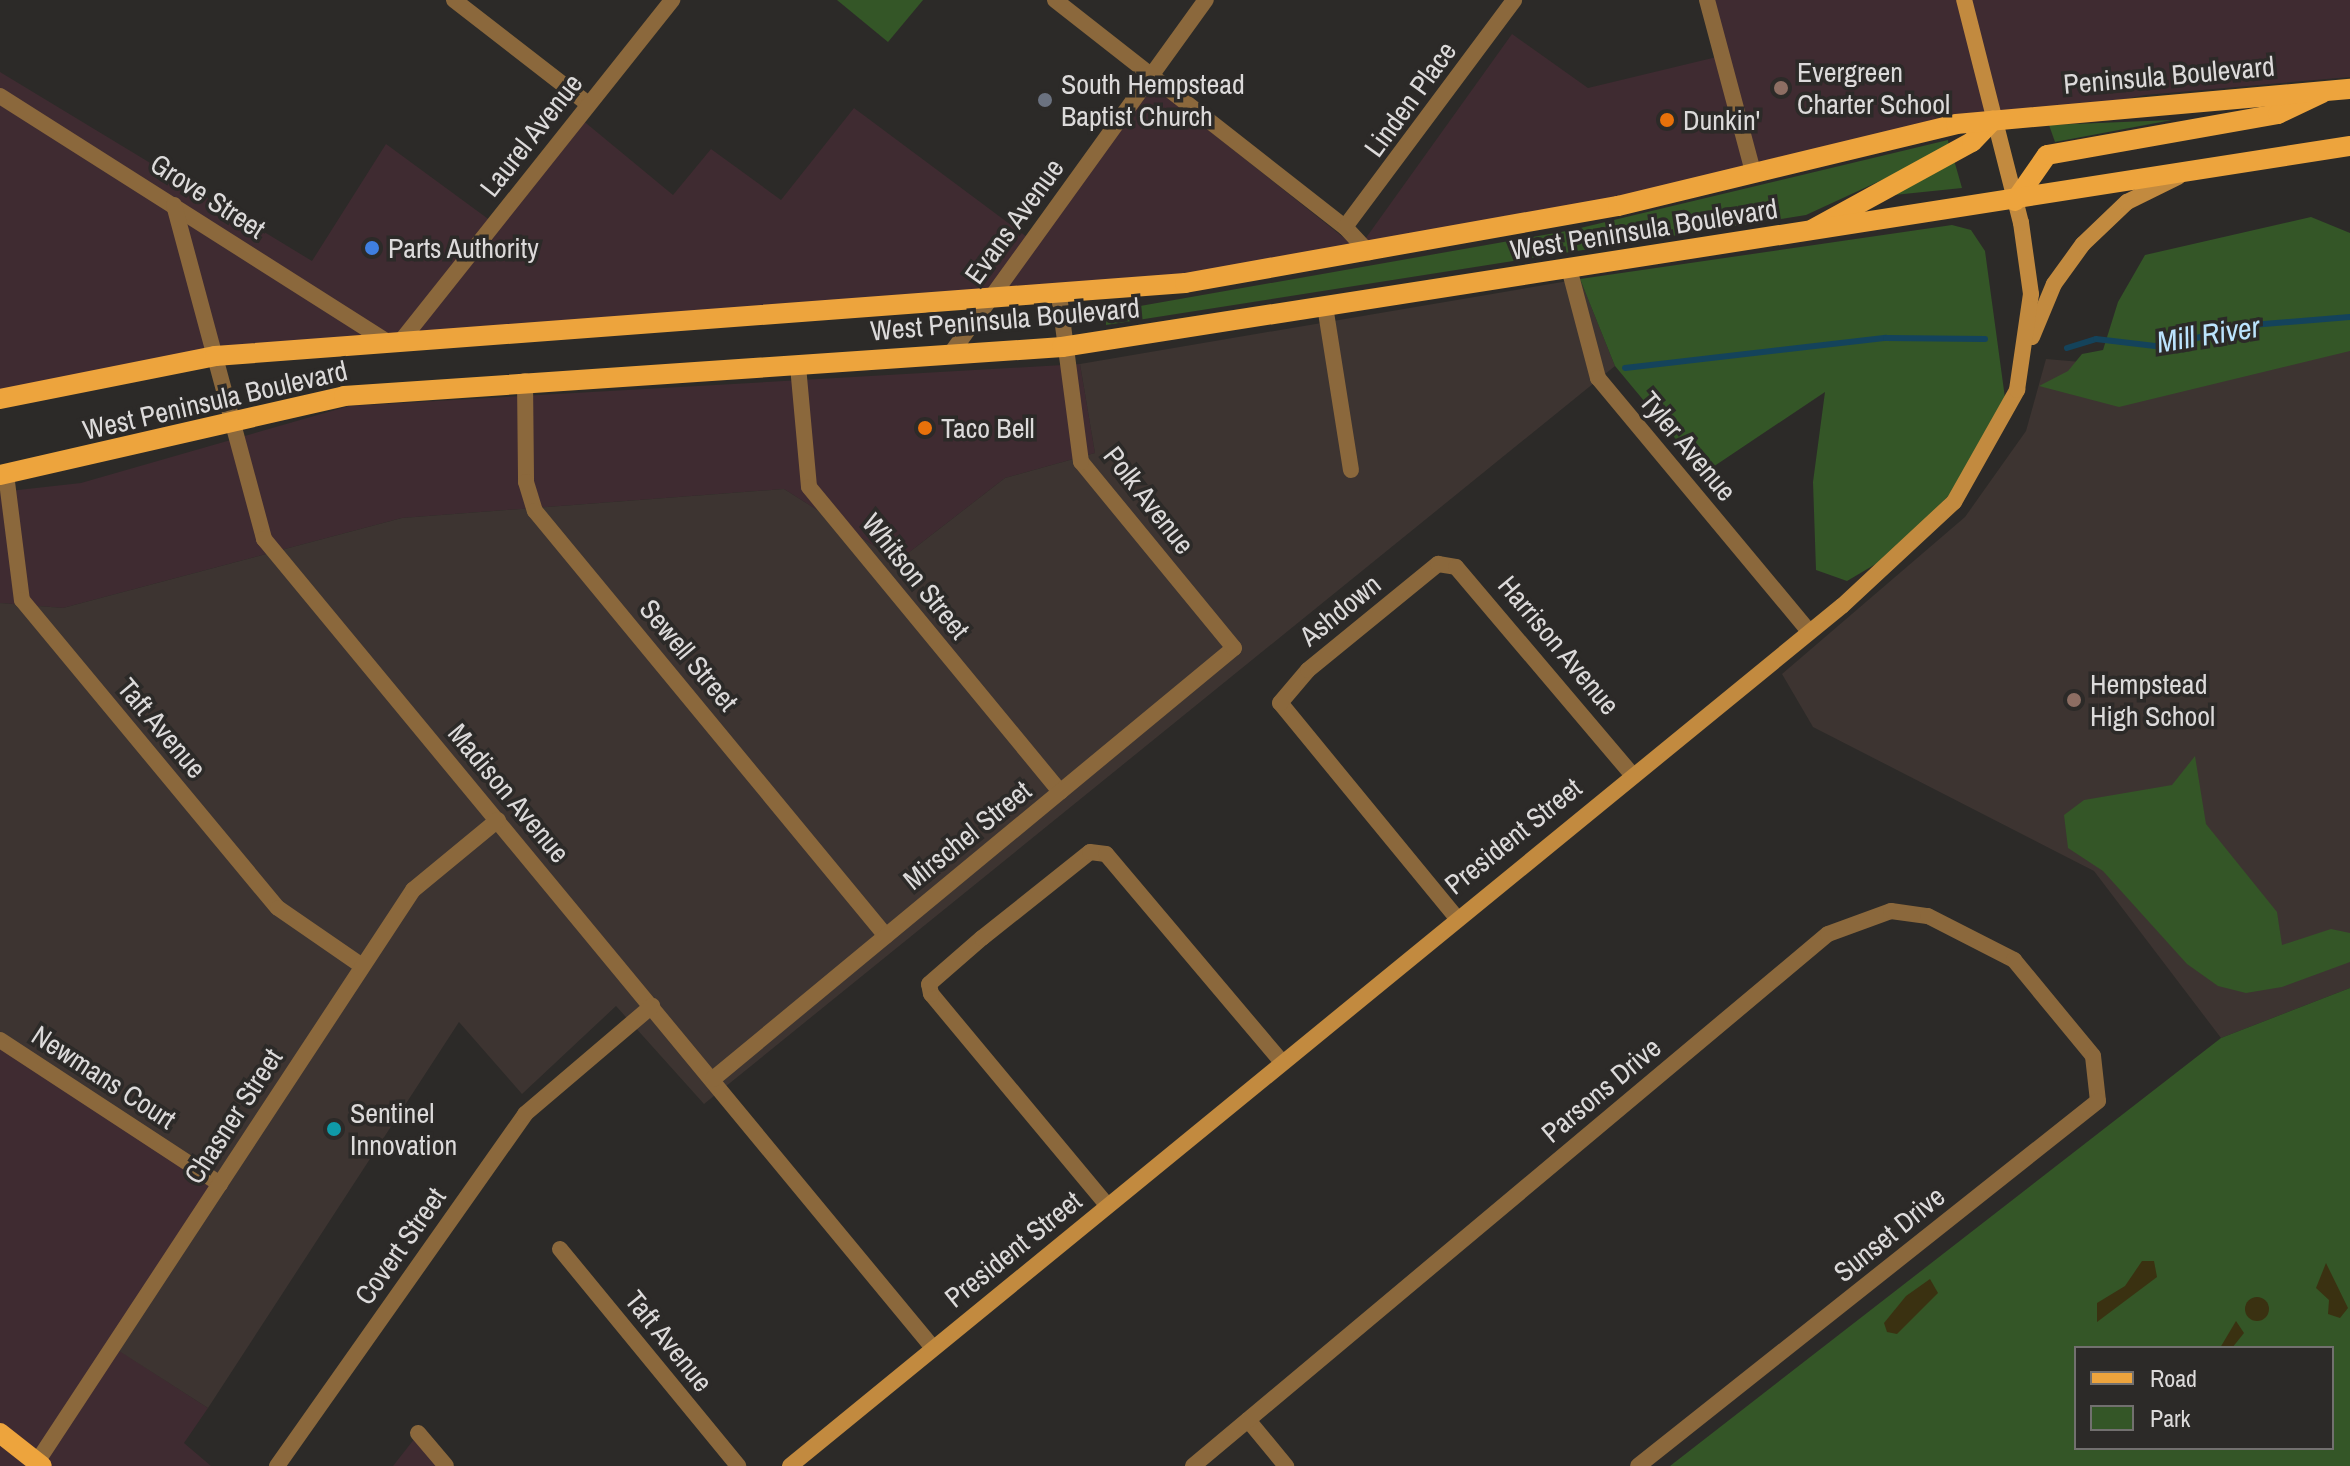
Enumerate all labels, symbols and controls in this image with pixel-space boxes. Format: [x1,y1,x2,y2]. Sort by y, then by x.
street label: Linden Place [1357,35,1463,163]
street label: Peninsula Boulevard [2062,49,2276,101]
place label: Evergreen Charter School [1797,55,1950,121]
street label: Laurel Avenue [472,66,590,204]
place label: South Hempstead Baptist Church [1061,67,1245,133]
marker: Evergreen Charter School [1772,79,1790,97]
marker: South Hempstead Baptist Church [1036,91,1054,109]
place label: Dunkin' [1683,103,1760,137]
marker: Dunkin' [1658,111,1676,129]
street label: Grove Street [144,146,272,246]
street label: Evans Avenue [957,151,1071,291]
street label: West Peninsula Boulevard [1508,191,1780,267]
place label: Parts Authority [388,231,540,265]
marker: Parts Authority [363,239,381,257]
street label: West Peninsula Boulevard [869,290,1141,348]
water label: Mill River [2154,308,2262,360]
street label: West Peninsula Boulevard [80,353,350,447]
street label: Tyler Avenue [1632,384,1744,508]
place label: Taco Bell [941,411,1035,445]
marker: Taco Bell [916,419,934,437]
street label: Polk Avenue [1096,439,1202,561]
street label: Whitson Street [855,506,977,646]
street label: Ashdown [1293,567,1387,653]
street label: Harrison Avenue [1491,568,1627,722]
street label: Sewell Street [633,592,745,718]
place label: Hempstead High School [2090,667,2215,733]
street label: Taft Avenue [110,671,214,785]
marker: Hempstead High School [2065,691,2083,709]
street label: Madison Avenue [441,716,577,870]
street label: President Street [1438,771,1588,901]
street label: Mirschel Street [896,773,1038,897]
street label: Newmans Court [26,1018,182,1136]
street label: Parsons Drive [1534,1030,1668,1150]
street label: Chasner Street [177,1042,289,1190]
place label: Sentinel Innovation [350,1096,457,1162]
marker: Sentinel Innovation [325,1120,343,1138]
street label: Sunset Drive [1827,1179,1951,1289]
street label: Covert Street [347,1181,453,1311]
street label: President Street [938,1184,1088,1314]
street label: Taft Avenue [618,1283,720,1399]
legend [2074,1346,2334,1450]
text: Road [2150,1362,2197,1394]
text: Park [2150,1402,2190,1434]

